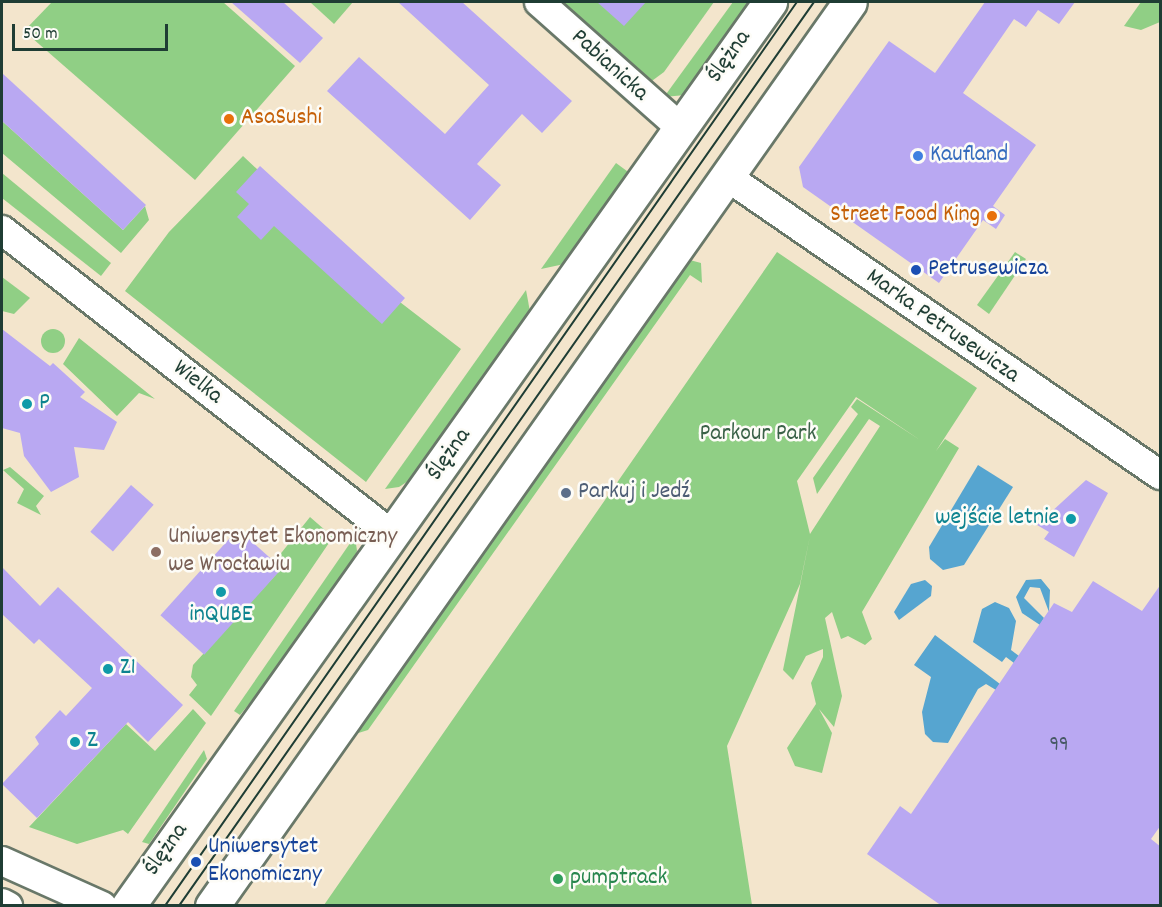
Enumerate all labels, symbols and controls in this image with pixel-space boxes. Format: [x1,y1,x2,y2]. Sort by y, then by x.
scale bar [15,12,171,50]
text: 50 m [23,22,58,47]
street label: Pabianicka [564,24,654,108]
street label: Ślężna [702,25,758,89]
place label: AsaSushi [241,105,322,133]
marker: AsaSushi [222,112,236,126]
place label: Kaufland [930,142,1008,170]
marker: Kaufland [911,149,925,163]
place label: Street Food King [830,202,980,230]
marker: Street Food King [985,209,999,223]
place label: Petrusewicza [928,256,1048,284]
street label: Marka Petrusewicza [860,263,1024,391]
marker: Petrusewicza [909,263,923,277]
street label: Wielka [166,355,228,411]
place label: P [39,390,50,418]
marker: P [20,397,34,411]
park label: Parkour Park [699,421,817,449]
street label: Ślężna [422,423,478,487]
place label: Parkuj i Jedź [578,479,690,507]
marker: Parkuj i Jedź [559,486,573,500]
place label: wejście letnie [935,505,1059,533]
marker: wejście letnie [1064,512,1078,526]
place label: Uniwersytet Ekonomiczny we Wrocławiu [168,524,397,580]
marker: Uniwersytet Ekonomiczny we Wrocławiu [149,545,163,559]
marker: inQUBE [214,585,228,599]
place label: inQUBE [189,602,253,630]
place label: Z1 [120,655,136,683]
marker: Z1 [101,662,115,676]
place label: Z [87,728,98,756]
house number: 99 [1049,733,1069,759]
marker: Z [68,735,82,749]
street label: Ślężna [139,818,195,882]
place label: Uniwersytet Ekonomiczny [208,834,322,890]
marker: Uniwersytet Ekonomiczny [189,855,203,869]
place label: pumptrack [570,865,667,893]
marker: pumptrack [551,872,565,886]

